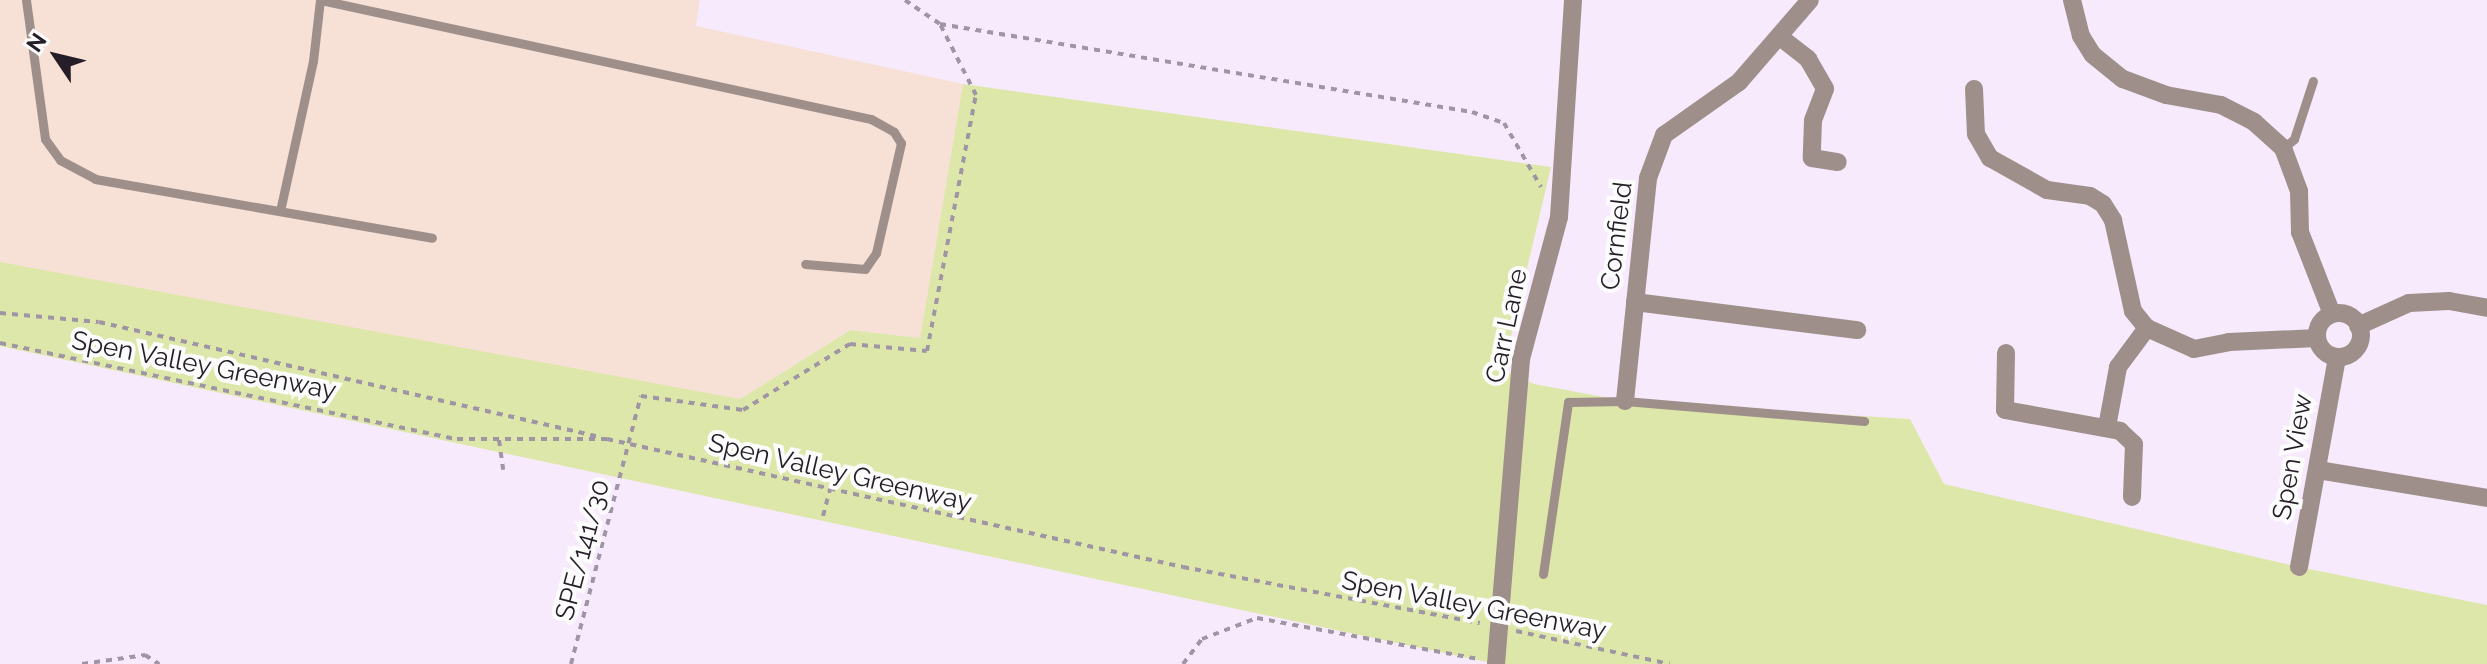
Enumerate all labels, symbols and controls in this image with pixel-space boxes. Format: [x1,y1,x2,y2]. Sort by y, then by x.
north arrow [16,16,96,96]
text: N [21,28,52,57]
street label: Cornfield [1595,180,1639,292]
street label: Carr Lane [1480,266,1534,386]
street label: Spen Valley Greenway [68,325,340,407]
street label: Spen View [2267,391,2319,523]
street label: Spen Valley Greenway [705,427,975,519]
street label: SPE/141/30 [549,476,617,624]
street label: Spen Valley Greenway [1338,565,1610,647]

